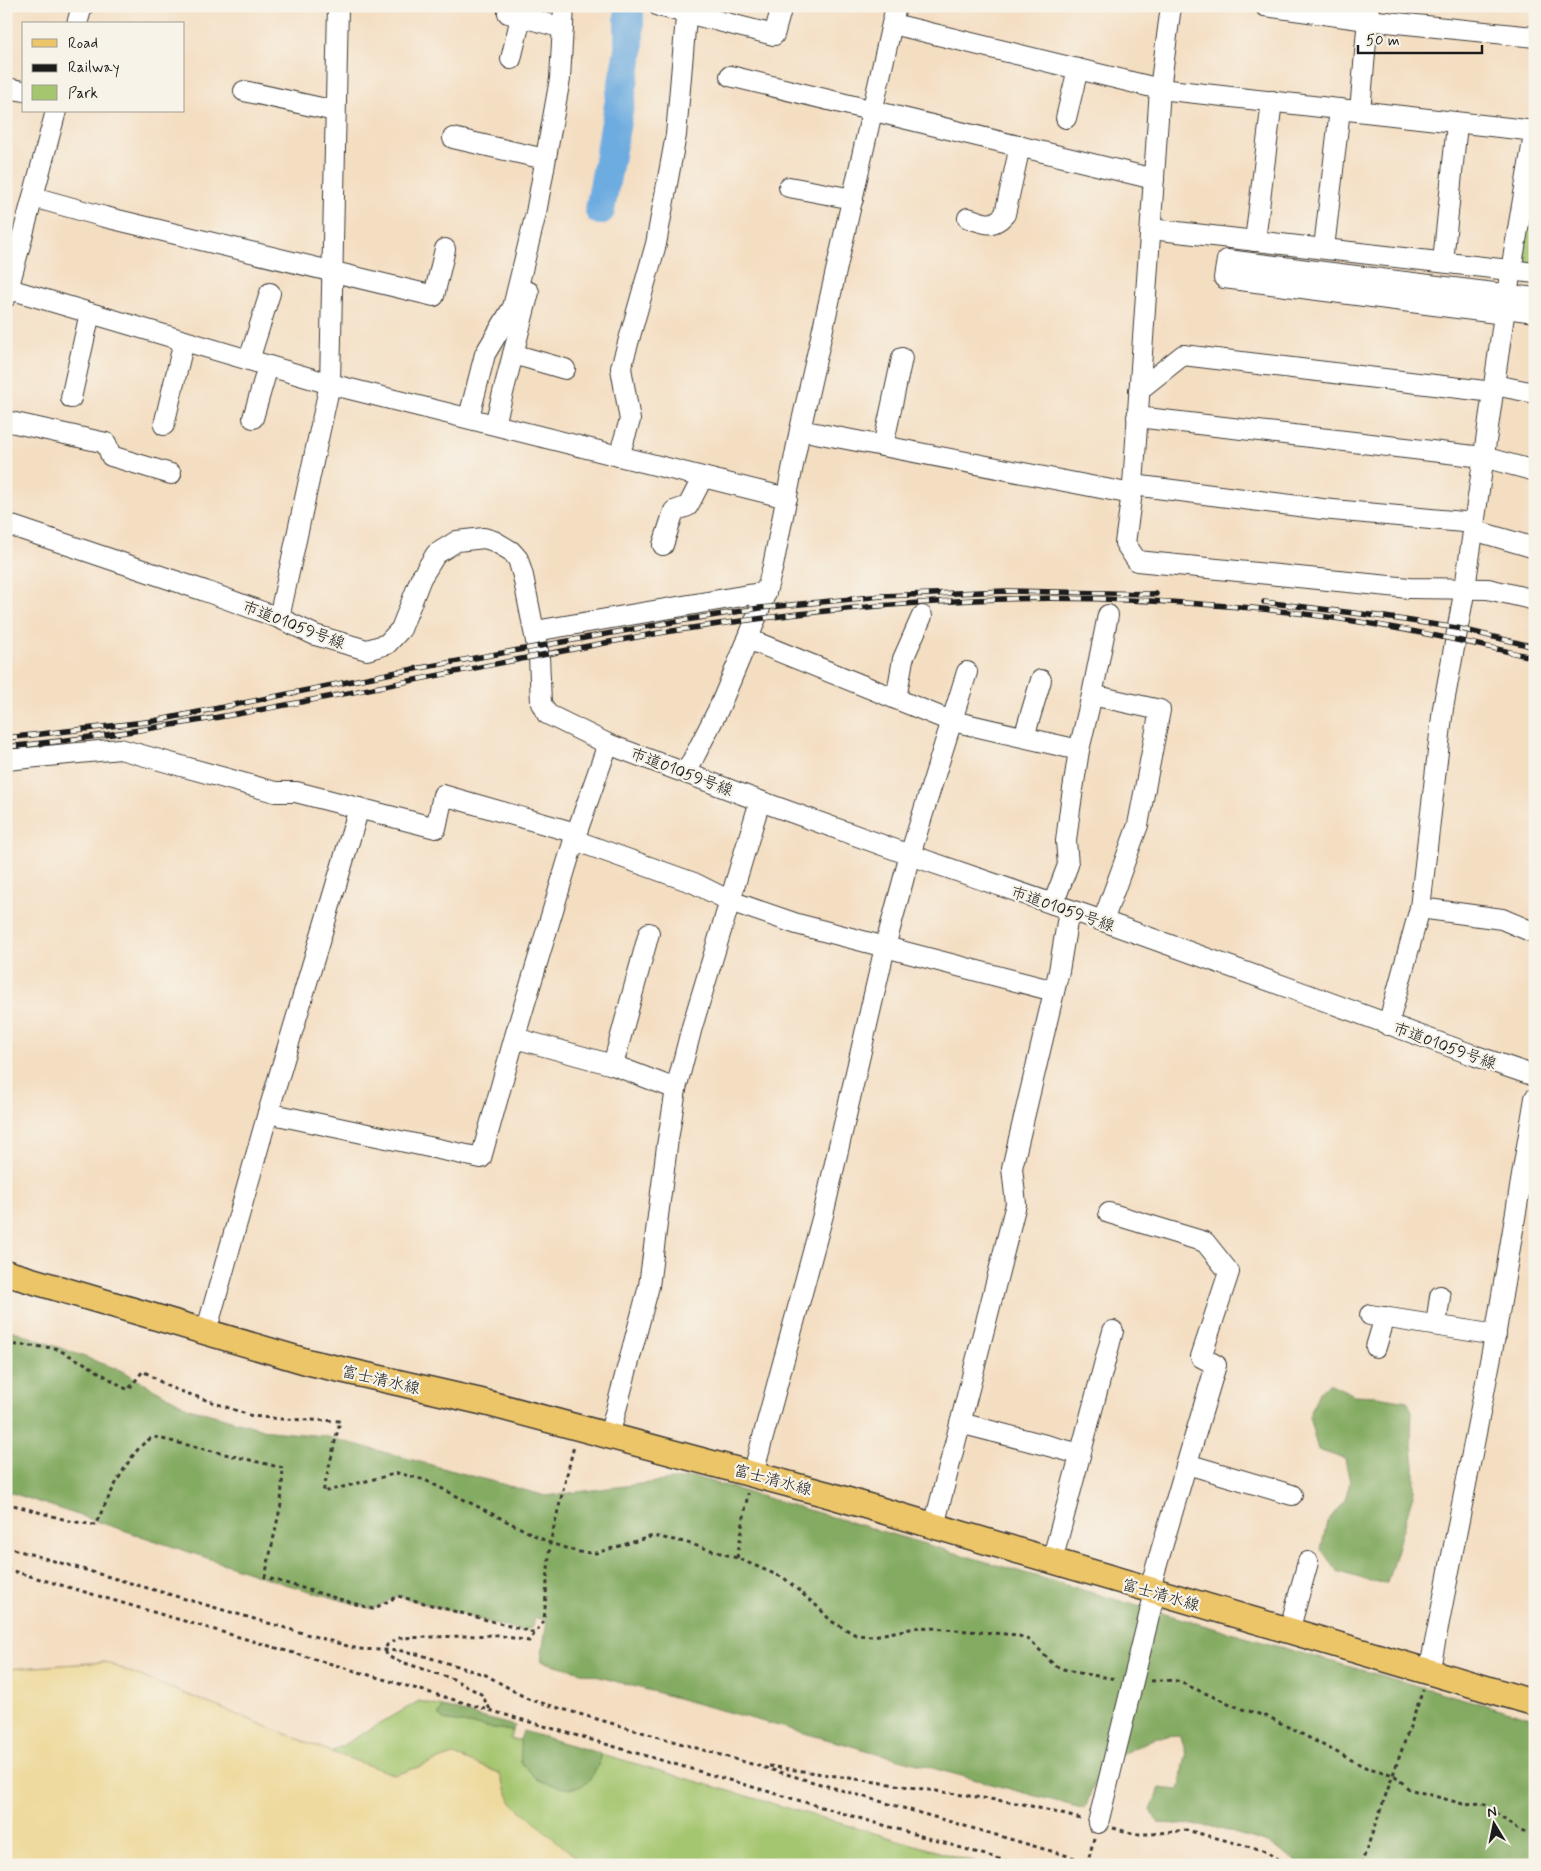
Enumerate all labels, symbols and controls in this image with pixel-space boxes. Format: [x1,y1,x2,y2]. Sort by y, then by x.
legend [22,22,185,112]
scale bar [1358,22,1482,54]
text: 50 m [1366,31,1400,51]
text: Road [68,34,98,54]
text: Railway [68,58,120,78]
text: Park [68,84,98,104]
street label: 市道01059号線 [239,596,348,655]
street label: 市道01059号線 [627,743,736,802]
street label: 市道01059号線 [1008,882,1117,937]
street label: 市道01059号線 [1390,1018,1499,1075]
street label: 富士清水線 [339,1361,422,1400]
street label: 富士清水線 [731,1460,814,1501]
street label: 富士清水線 [1119,1574,1202,1617]
north arrow [1468,1798,1518,1848]
text: N [1486,1803,1498,1822]

